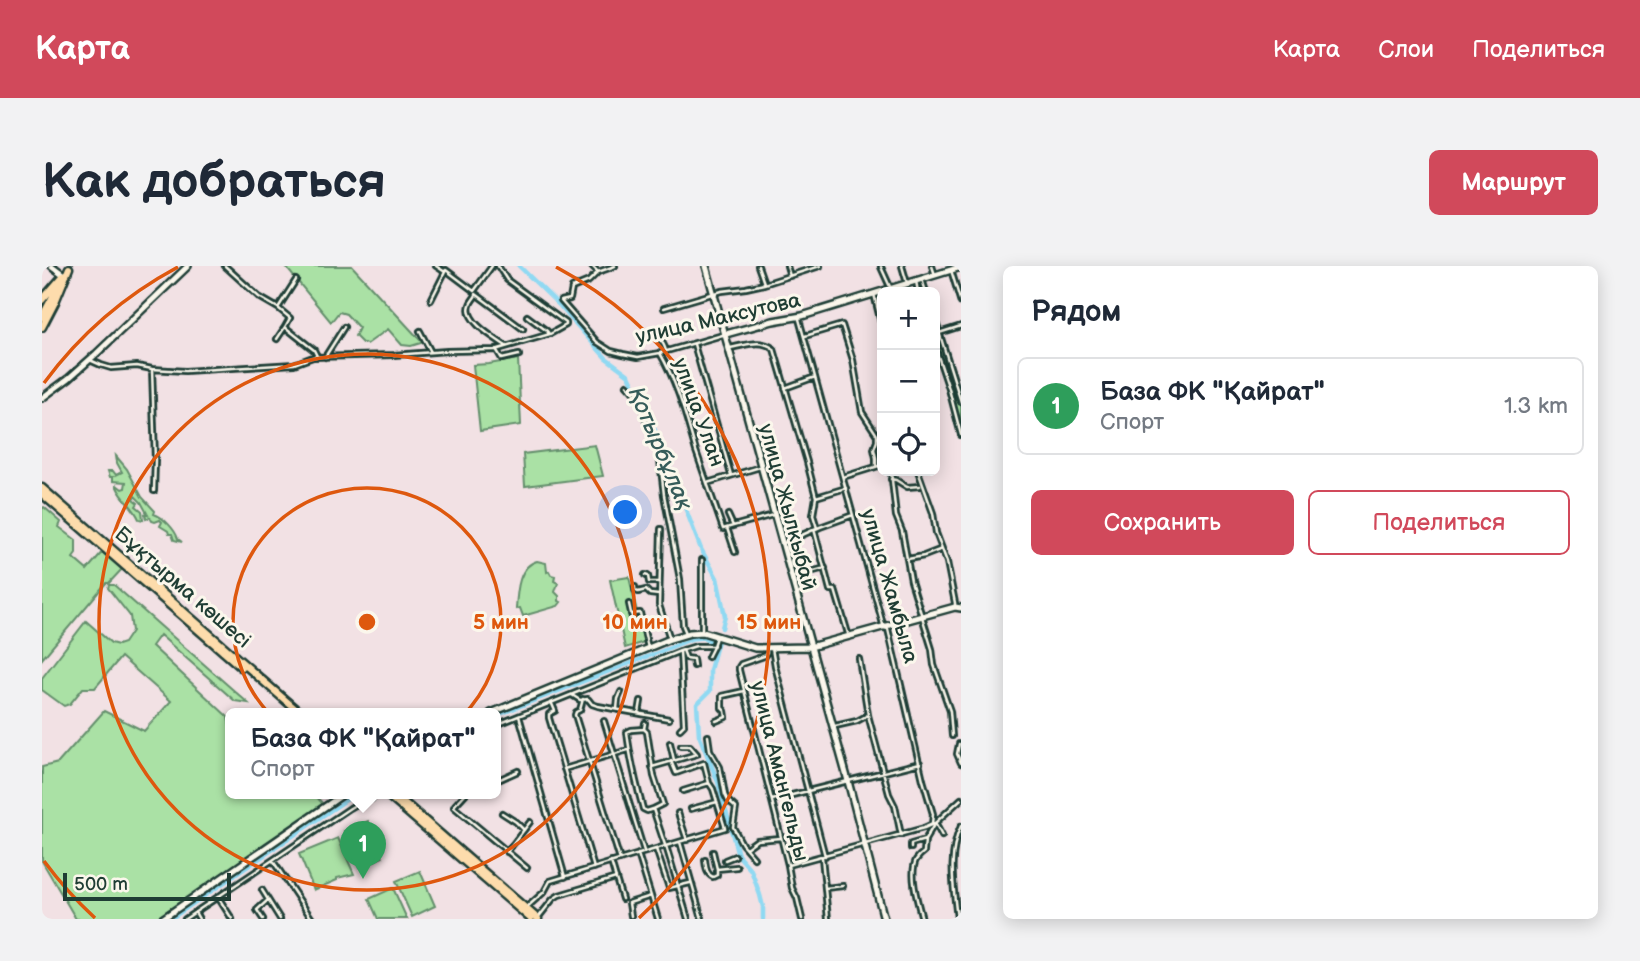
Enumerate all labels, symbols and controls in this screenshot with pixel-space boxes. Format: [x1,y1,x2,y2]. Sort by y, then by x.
text: Карта [35,29,130,69]
text: Карта [1273,35,1340,64]
text: Слои [1378,35,1434,64]
text: Поделиться [1472,35,1605,64]
button: Маршрут [1429,150,1598,215]
text: Как добраться [42,153,386,212]
street label: улица Максутова [633,287,803,350]
map controls [877,287,940,476]
button: + [877,287,940,350]
text: Рядом [1031,294,1121,330]
button: − [877,350,940,413]
street label: улица Улан [667,354,730,470]
text: База ФК "Қайрат" [1100,377,1325,408]
water label: Қотырбұлақ [622,382,699,515]
text: 1 [1051,392,1061,420]
text: 1.3 km [1504,392,1568,420]
text: Спорт [1100,408,1164,436]
button: locate [877,413,940,476]
street label: улица Жылкыбай [753,421,822,593]
button: Сохранить [1031,490,1294,555]
button: Поделиться [1308,490,1570,555]
your location [608,495,642,529]
street label: улица Жамбыла [856,506,924,667]
street label: Бұқтырма көшесі [109,521,256,653]
centre of rings [355,610,379,634]
text: 5 мин [473,610,529,635]
text: 10 мин [602,610,668,635]
text: 15 мин [737,610,801,635]
street label: улица Амангельды [745,678,814,864]
popup [225,708,501,799]
text: База ФК "Қайрат" [251,724,475,755]
text: Спорт [251,755,315,783]
pin: 1 [340,821,386,879]
scale bar [63,870,231,902]
text: 500 m [74,873,128,896]

